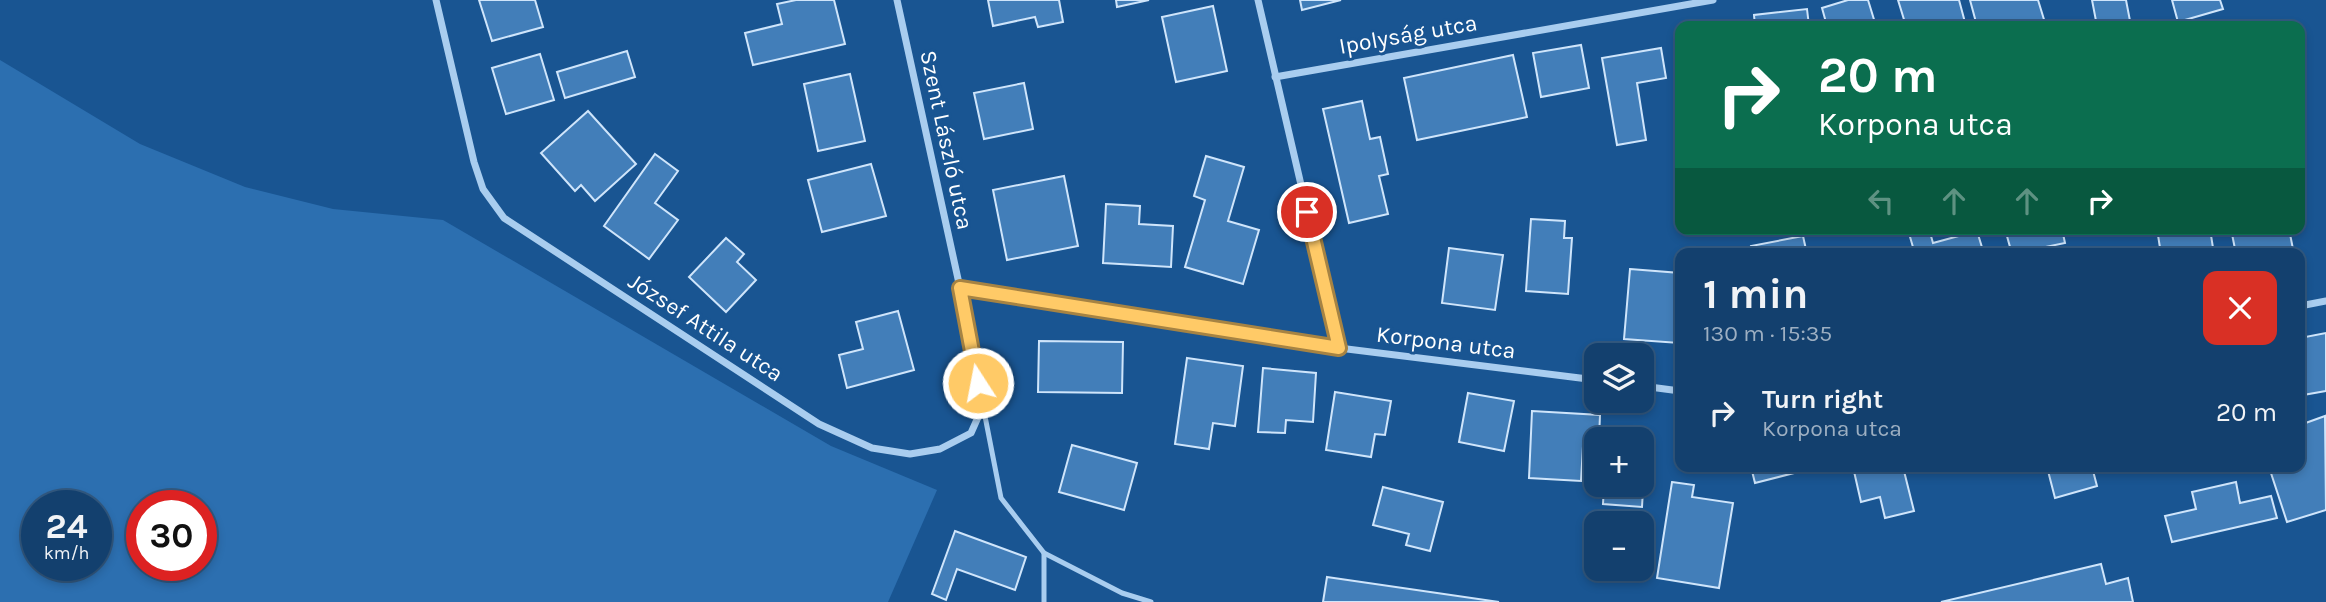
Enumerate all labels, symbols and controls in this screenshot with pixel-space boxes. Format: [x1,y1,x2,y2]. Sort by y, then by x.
street label: Ipolyság utca [1337,9,1479,60]
text: 20 m [1818,47,1938,104]
street label: Szent László utca [914,48,979,232]
icon: right [1703,49,1794,140]
text: Korpona utca [1818,106,2013,143]
pin [1277,182,1337,242]
icon: left [1862,182,1900,220]
icon: ahead [1935,182,1973,220]
icon: ahead [2008,182,2046,220]
icon: right [2081,182,2119,220]
icon: arrive [1288,193,1326,231]
street label: József Attila utca [623,267,788,387]
text: 1 min [1703,269,1808,319]
button: close [2203,271,2277,345]
text: 130 m · 15:35 [1703,320,1832,347]
street label: Korpona utca [1375,321,1517,364]
map controls [1584,343,1654,581]
button: layers [1584,343,1654,413]
position arrow [941,346,1015,420]
text: Turn right [1762,384,1883,415]
icon: right [1703,394,1741,432]
text: 20 m [2216,397,2277,428]
text: Korpona utca [1762,415,1902,442]
button: + [1584,427,1654,497]
speed limit sign: 30 [126,490,217,581]
text: 24 [46,506,88,547]
button: − [1584,511,1654,581]
text: km/h [44,542,89,564]

